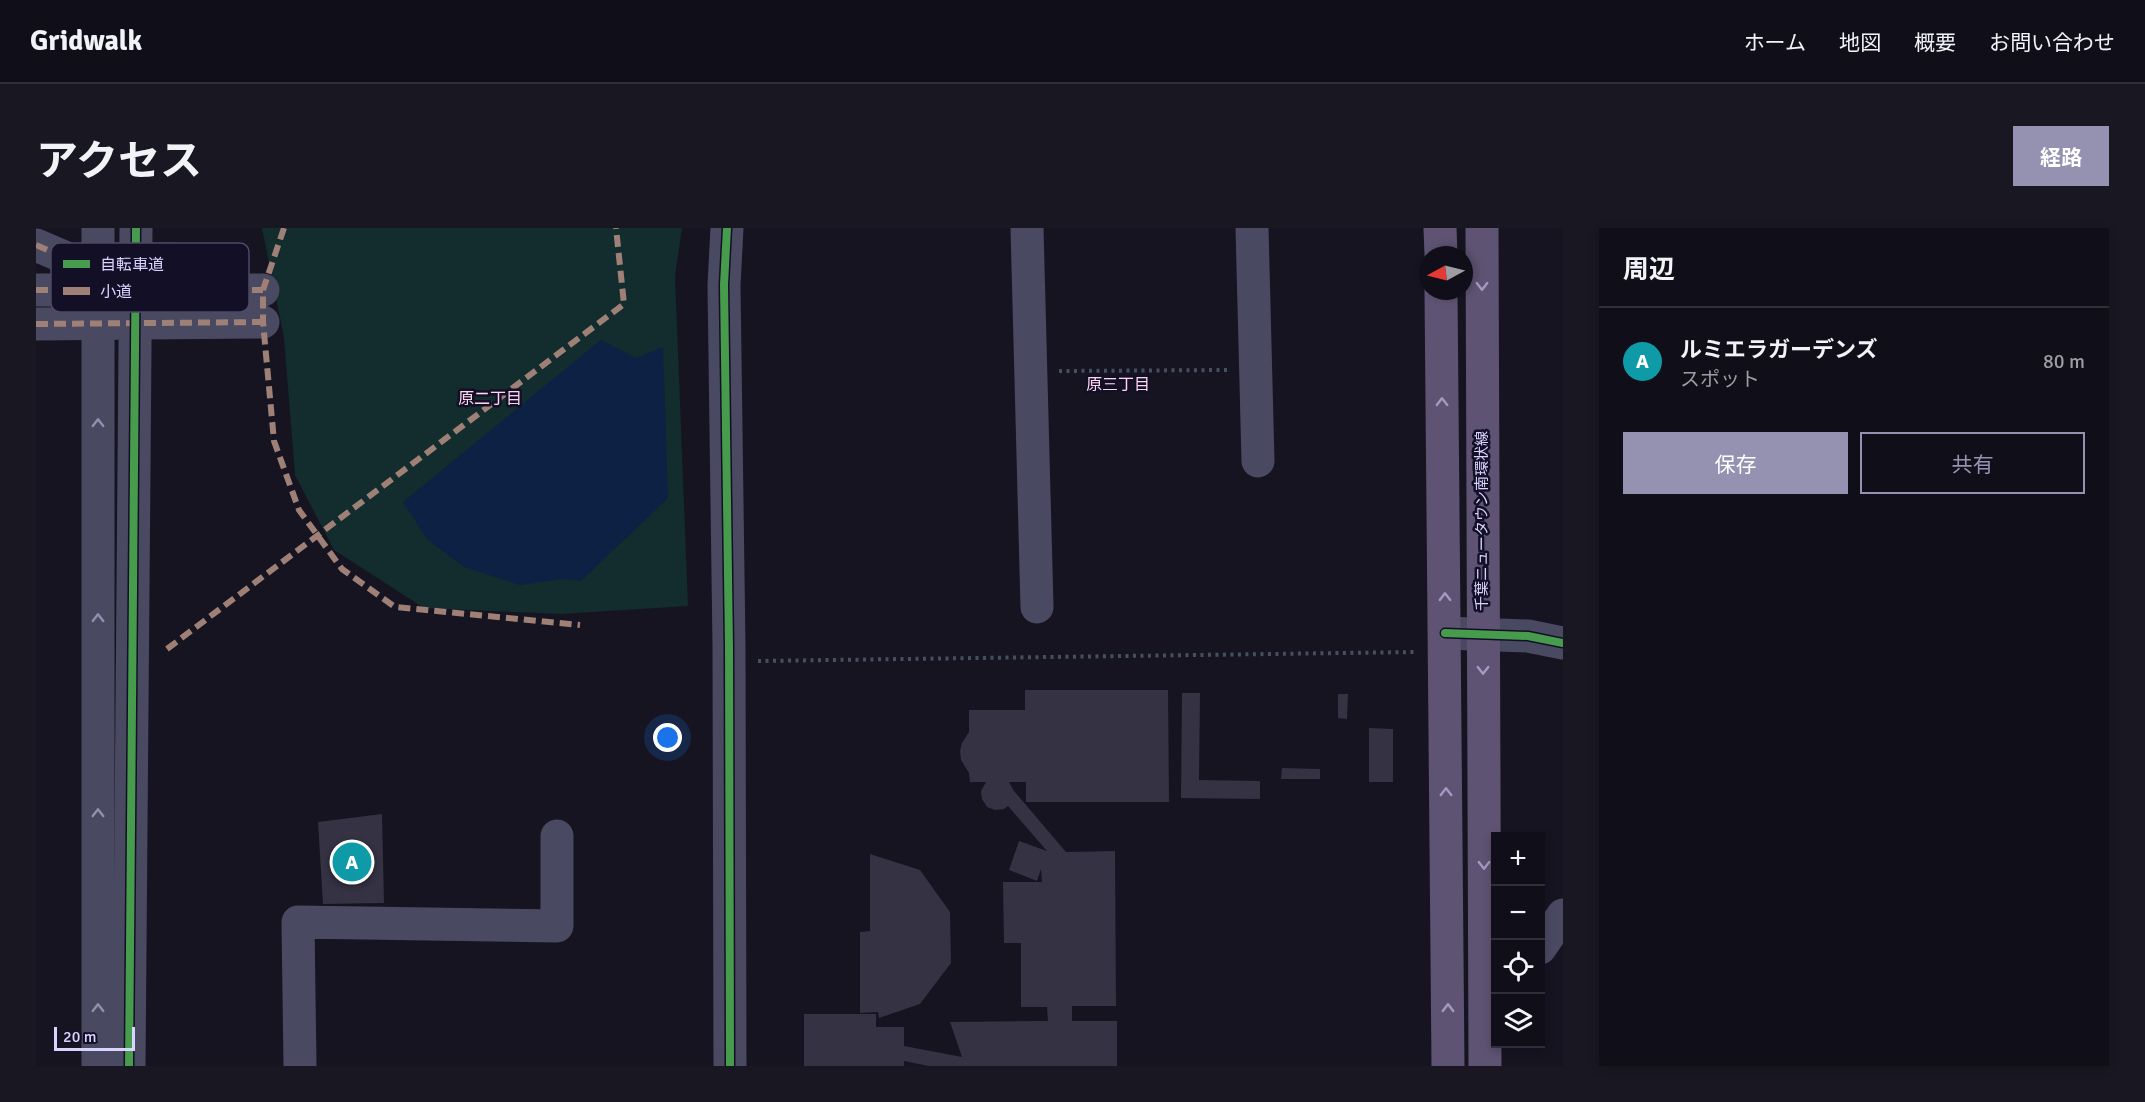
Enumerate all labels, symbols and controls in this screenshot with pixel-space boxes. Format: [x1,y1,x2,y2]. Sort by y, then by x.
text: Gridwalk [30,24,142,58]
text: ホーム [1744,30,1806,56]
text: 地図 [1839,30,1881,56]
text: 概要 [1914,30,1956,56]
text: お問い合わせ [1989,30,2115,56]
button: 経路 [2013,126,2109,186]
text: アクセス [36,136,202,187]
legend [51,243,249,312]
north arrow [1419,246,1473,300]
text: 周辺 [1623,254,1675,286]
text: 自転車道 [100,255,164,275]
text: 小道 [100,282,132,302]
one-way arrow [1476,282,1488,291]
text: ルミエラガーデンズ [1680,336,1878,363]
text: A [1636,349,1649,374]
text: 80 m [2043,349,2085,374]
text: スポット [1680,367,1760,392]
district label: 原三丁目 [1086,375,1150,395]
district label: 原二丁目 [458,389,522,409]
one-way arrow [1436,397,1449,406]
one-way arrow [92,418,104,427]
street label: 千葉ニュータウン南環状線 [1473,431,1491,611]
button: 保存 [1623,432,1848,494]
button: 共有 [1860,432,2085,494]
one-way arrow [1439,592,1451,601]
one-way arrow [92,613,104,622]
one-way arrow [1477,666,1489,675]
your location [653,723,682,752]
one-way arrow [1440,787,1452,796]
one-way arrow [92,808,104,817]
map controls [1491,832,1545,1048]
button: + [1491,832,1545,886]
pin: A [332,840,372,884]
one-way arrow [1478,861,1490,870]
button: − [1491,886,1545,940]
button: locate [1491,940,1545,994]
button: layers [1491,994,1545,1048]
one-way arrow [92,1003,104,1012]
one-way arrow [1442,1003,1454,1012]
scale bar [54,1024,135,1052]
text: 20 m [63,1027,97,1047]

